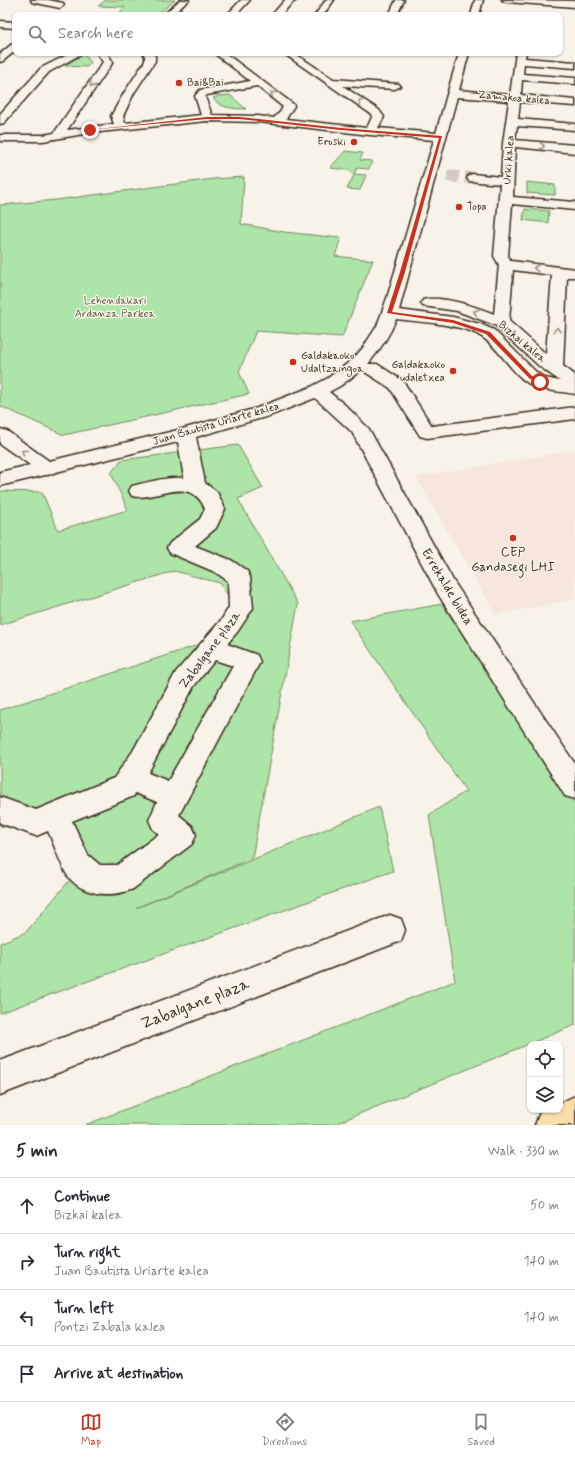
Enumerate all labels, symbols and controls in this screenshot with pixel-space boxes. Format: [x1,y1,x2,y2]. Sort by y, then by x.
search box [12,12,563,56]
icon: search [26,23,48,45]
text: Search here [58,24,134,44]
place label: Bai&Bai [187,76,224,90]
marker: Bai&Bai [174,78,184,88]
one-way arrow [90,81,97,88]
street label: Zamakoa kalea [477,88,551,108]
one-way arrow [271,92,278,99]
one-way arrow [358,99,365,107]
route end [81,121,99,139]
place label: Eroski [317,135,347,149]
street label: Urki kalea [500,135,518,185]
marker: Eroski [349,137,359,147]
one-way arrow [539,141,545,150]
place label: Topa [467,200,487,214]
marker: Topa [454,202,464,212]
one-way arrow [533,264,539,273]
park label: Lehendakari Ardanza Parkea [75,294,156,321]
one-way arrow [472,308,479,317]
street label: Bizkai kalea [495,318,549,366]
one-way arrow [552,327,561,333]
place label: Galdakaoko Udaltzaingoa [301,349,364,377]
marker: Galdakaoko Udaltzaingoa [288,357,298,367]
place label: Galdakaoko udaletxea [391,358,446,385]
marker: Galdakaoko udaletxea [448,366,458,376]
route start [531,373,549,391]
street label: Juan Bautista Uriarte kalea [151,399,281,449]
one-way arrow [21,450,28,457]
marker: CEP Gandasegi LHI [508,533,518,543]
place label: CEP Gandasegi LHI [471,544,555,578]
street label: Errekalde bidea [417,545,477,629]
street label: Zabalgane plaza [175,608,245,692]
street label: Zabalgane plaza [138,974,253,1034]
map controls [527,1041,563,1113]
button: locate [527,1041,563,1077]
button: layers [527,1077,563,1113]
text: 5 min [16,1140,58,1162]
text: Walk · 330 m [488,1143,559,1160]
text: Continue [54,1187,110,1207]
icon: ahead [16,1195,38,1217]
text: 50 m [530,1197,559,1214]
text: Bizkai kalea [54,1207,122,1224]
text: Turn right [54,1243,121,1263]
icon: right [16,1251,38,1273]
text: 140 m [524,1253,559,1270]
text: Juan Bautista Uriarte kalea [54,1263,209,1280]
text: Turn left [54,1299,114,1319]
icon: left [16,1307,38,1329]
text: 140 m [524,1309,559,1326]
text: Pontzi Zabala kalea [54,1319,165,1336]
icon: arrive [16,1363,38,1385]
text: Arrive at destination [54,1364,183,1384]
tab: Map [80,1411,102,1449]
tab: Directions [262,1411,307,1449]
tab: Saved [467,1411,495,1449]

